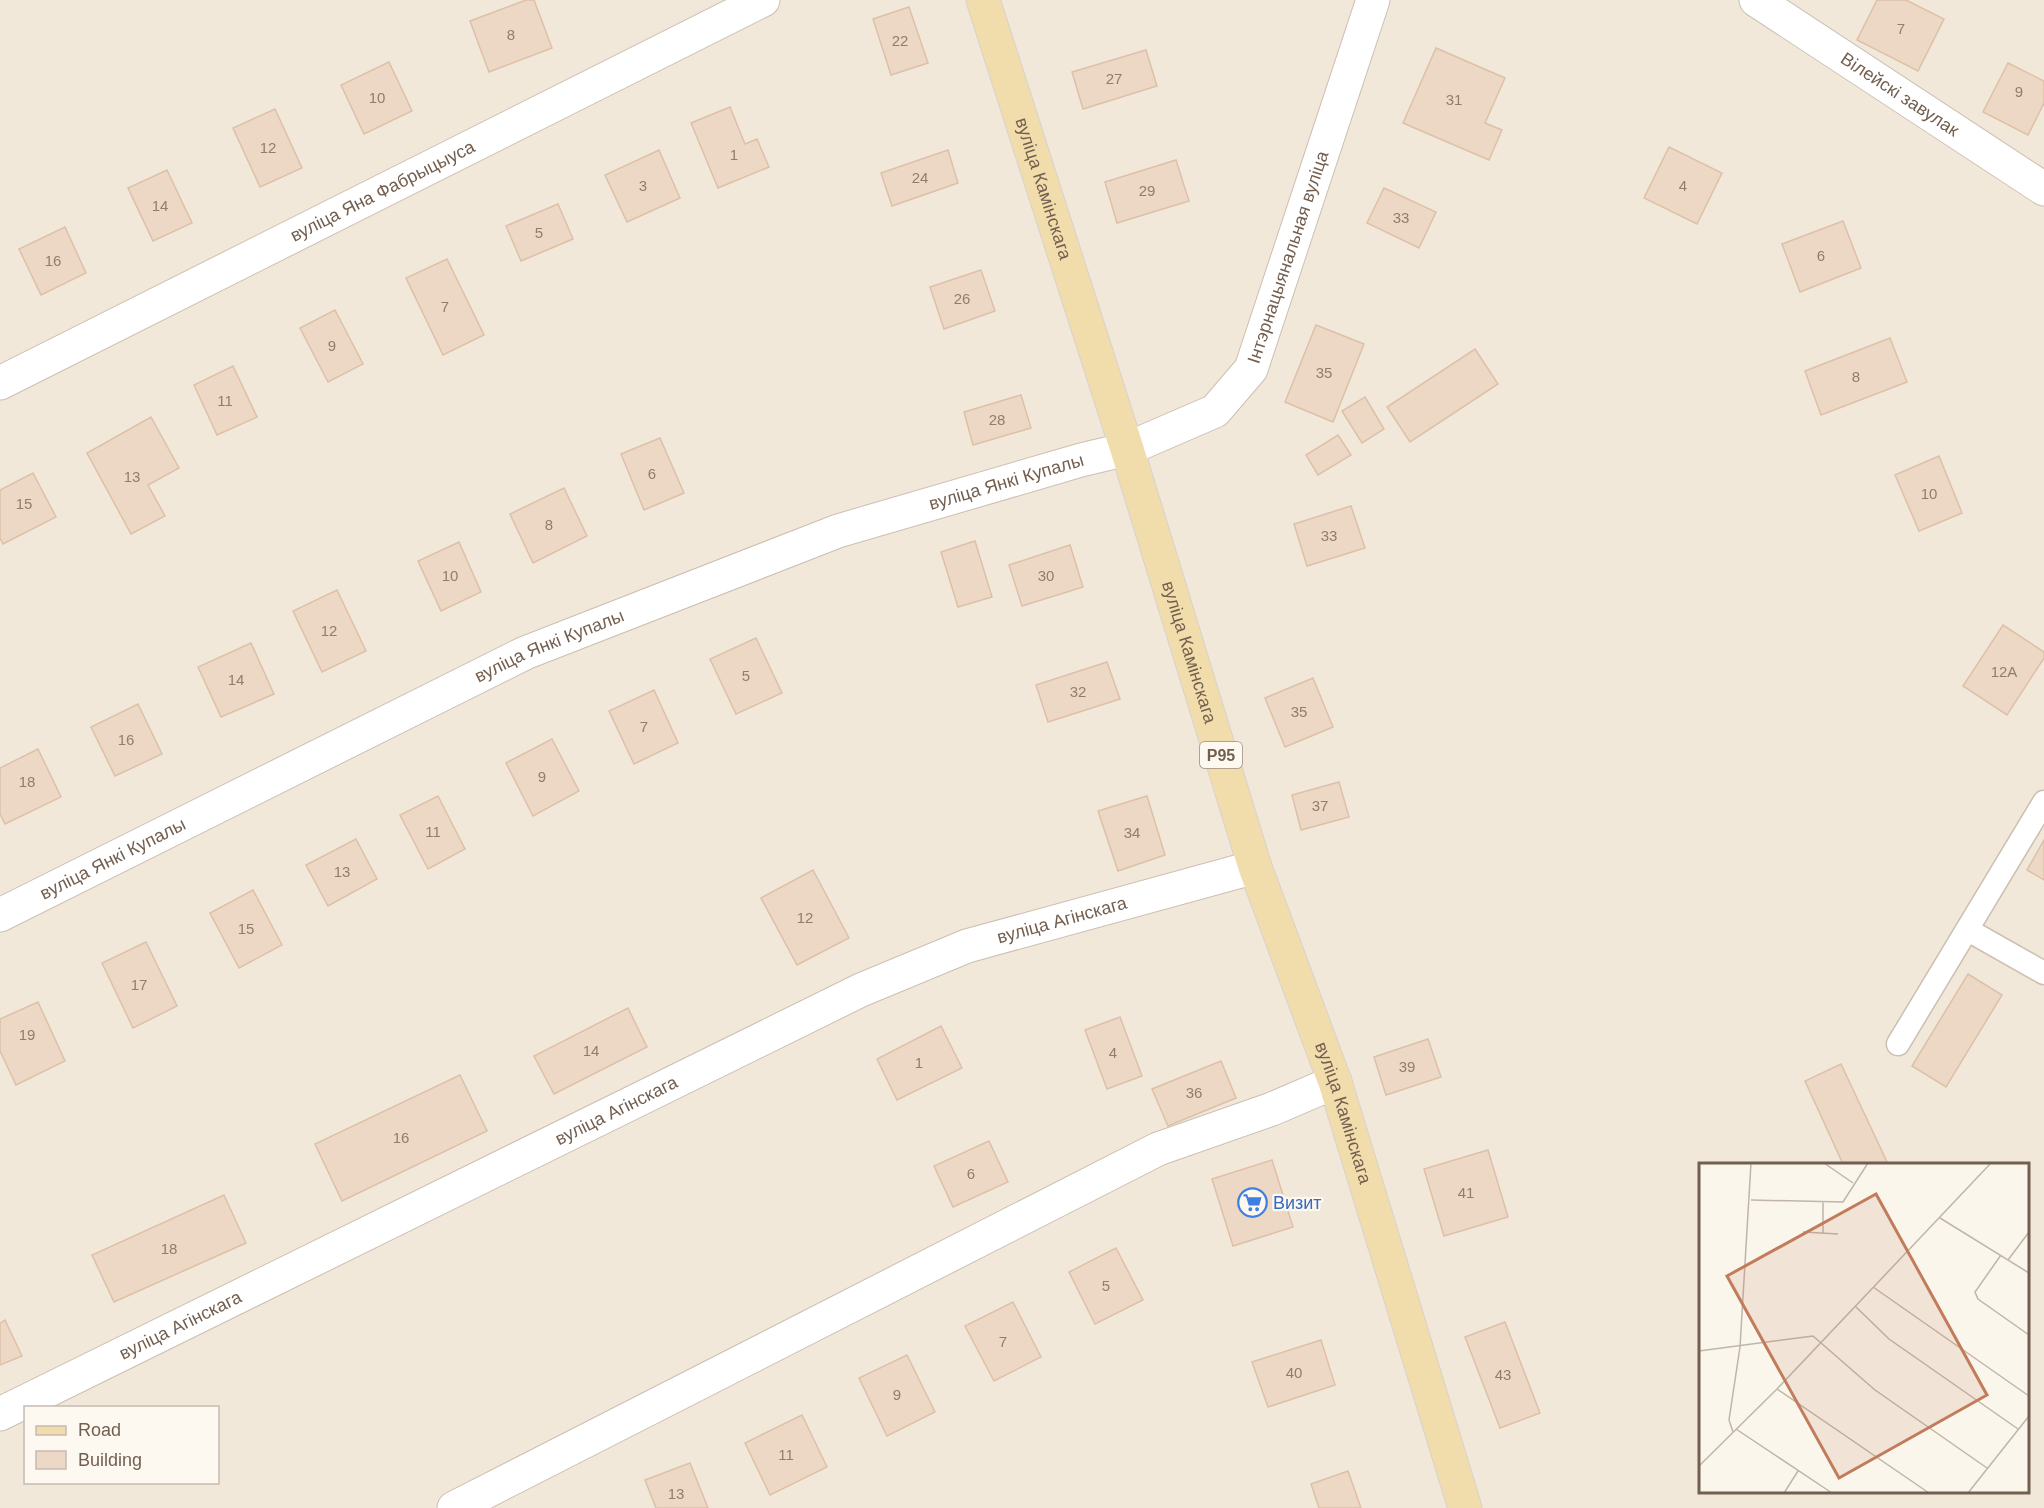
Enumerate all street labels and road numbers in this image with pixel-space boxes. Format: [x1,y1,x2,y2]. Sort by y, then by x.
street label: Вілейскі завулак [1837,48,1963,140]
street label: вуліца Камінскага [1011,115,1076,263]
street label: вуліца Яна Фабрыцыуса [287,136,479,246]
street label: Інтэрнацыянальная вуліца [1244,147,1333,366]
street label: вуліца Янкі Купалы [927,450,1086,514]
street label: вуліца Камінскага [1158,578,1221,727]
street label: вуліца Янкі Купалы [471,605,627,686]
road number: Р95 [1200,742,1242,768]
street label: вуліца Янкі Купалы [37,814,189,903]
street label: вуліца Агінскага [995,892,1130,947]
street label: вуліца Камінскага [1311,1039,1376,1187]
street label: вуліца Агінскага [552,1072,682,1149]
street label: вуліца Агінскага [116,1286,246,1364]

